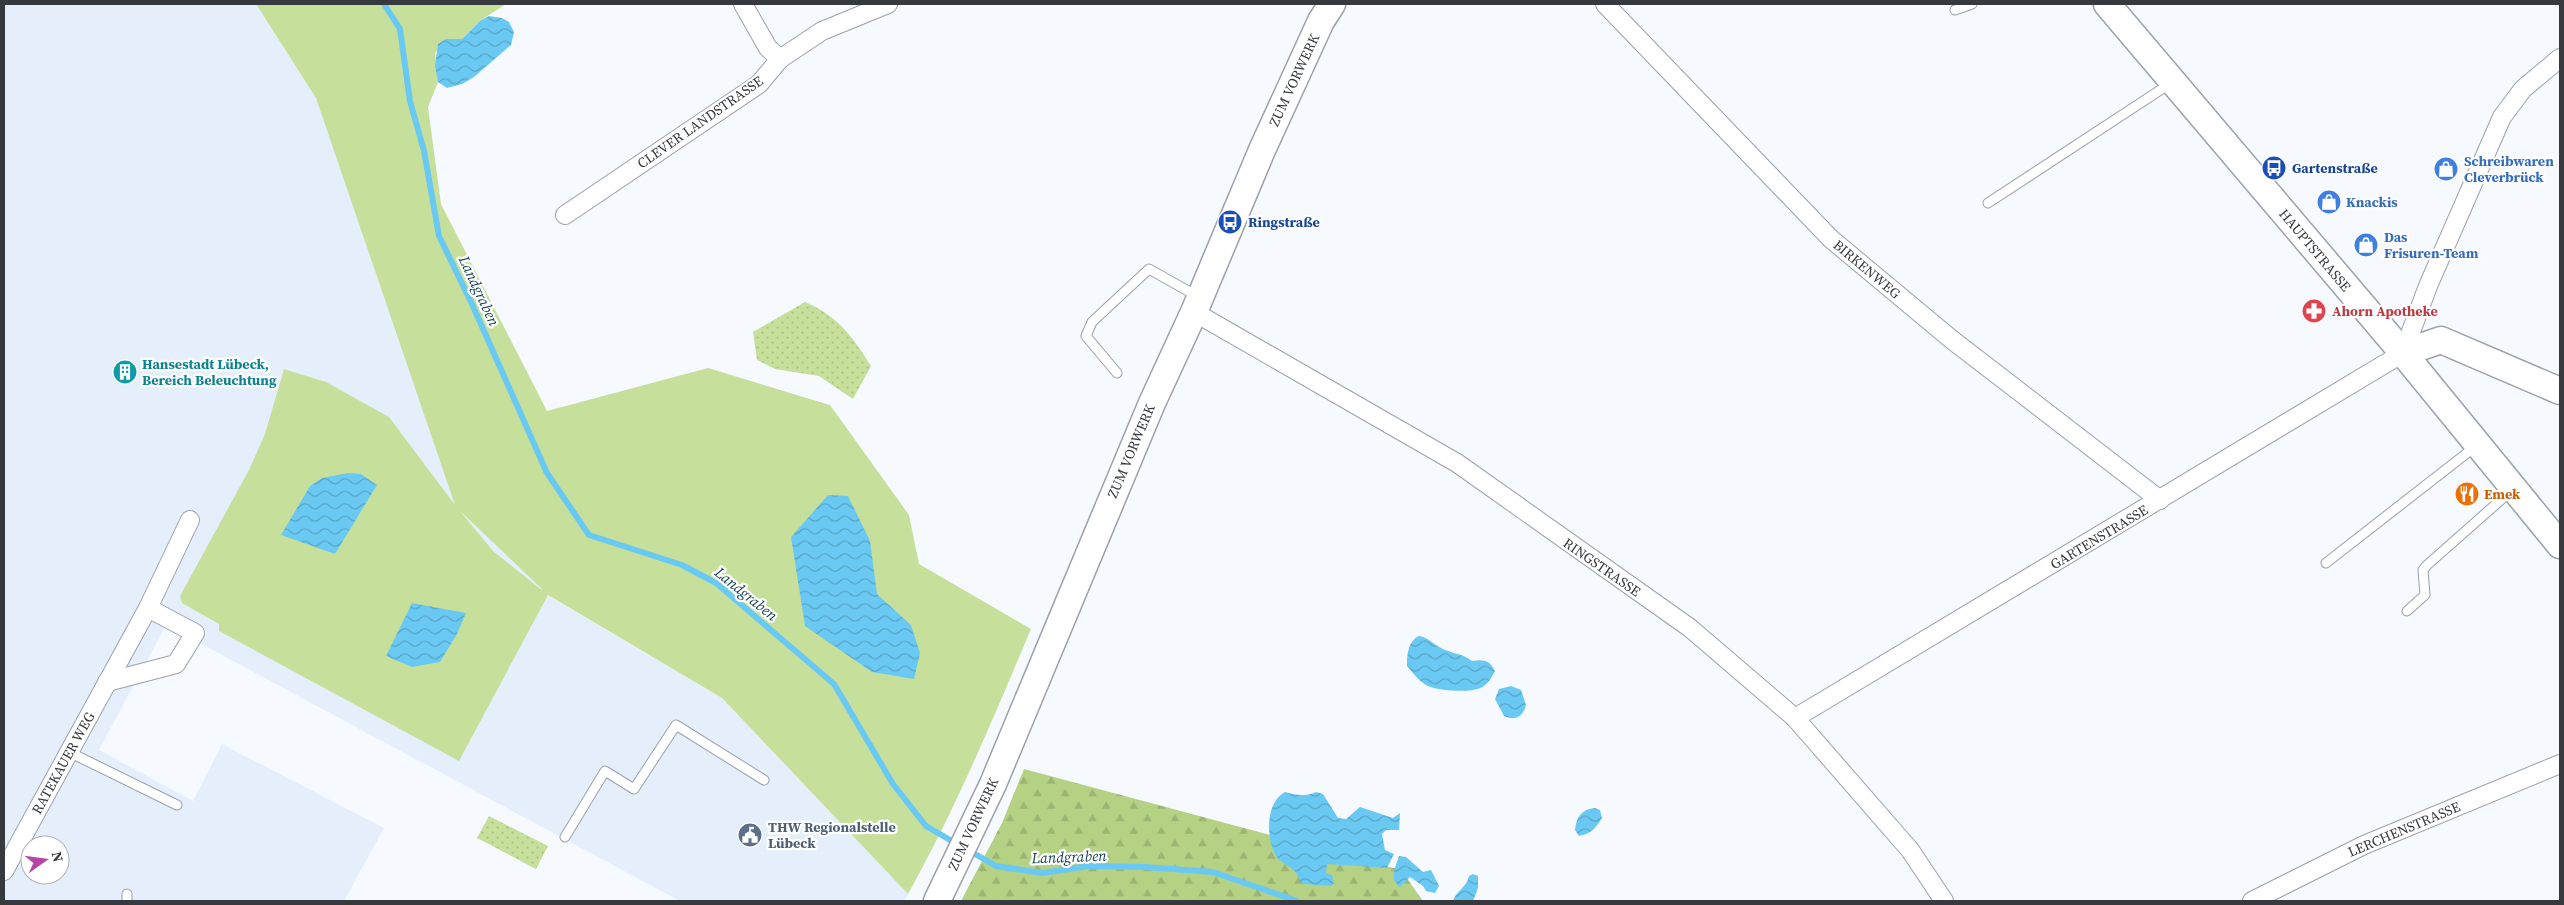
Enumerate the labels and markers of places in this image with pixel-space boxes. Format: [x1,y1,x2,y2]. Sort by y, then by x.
place label: Schreibwaren Cleverbrück [2464,151,2554,187]
bus stop icon: Gartenstraße [2261,155,2287,181]
shop icon: Schreibwaren Cleverbrück [2433,156,2459,182]
place label: Gartenstraße [2292,158,2378,178]
shop icon: Knackis [2316,189,2342,215]
place label: Knackis [2346,192,2398,212]
bus stop icon: Ringstraße [1217,209,1243,235]
place label: Ringstraße [1248,212,1320,232]
place label: Das Frisuren-Team [2384,227,2479,263]
shop icon: Das Frisuren-Team [2353,232,2379,258]
pharmacy icon: Ahorn Apotheke [2301,298,2327,324]
place label: Ahorn Apotheke [2332,301,2438,321]
place label: Hansestadt Lübeck, Bereich Beleuchtung [142,354,277,390]
building icon: Hansestadt Lübeck, Bereich Beleuchtung [112,359,138,385]
restaurant icon: Emek [2454,481,2480,507]
place label: Emek [2484,484,2521,504]
place label: THW Regionalstelle Lübeck [768,817,896,853]
public building icon: THW Regionalstelle Lübeck [737,822,763,848]

